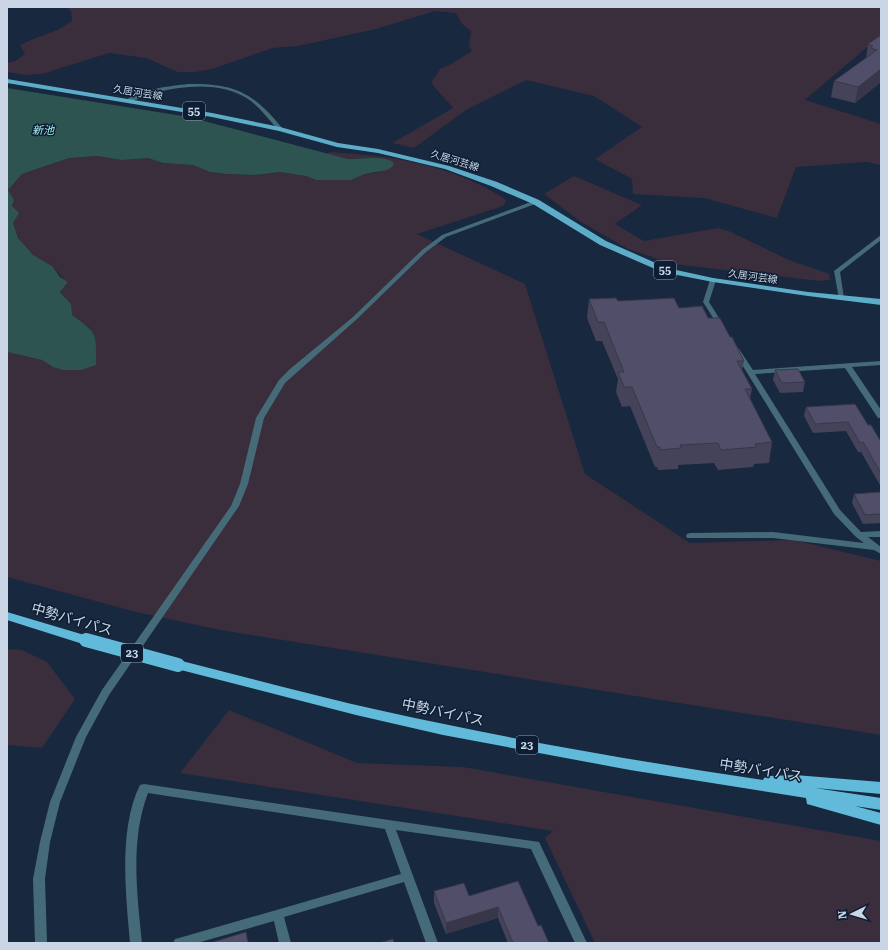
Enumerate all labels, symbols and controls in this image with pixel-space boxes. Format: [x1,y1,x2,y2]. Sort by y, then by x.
street label: 久居河芸線 [112,83,163,102]
road number: 55 [183,102,205,120]
water label: 新池 [32,124,55,137]
street label: 久居河芸線 [429,148,480,173]
road number: 55 [654,261,676,279]
street label: 久居河芸線 [727,268,778,285]
street label: 中勢バイパス [30,600,114,638]
road number: 23 [121,644,143,662]
street label: 中勢バイパス [400,695,486,729]
road number: 23 [516,736,538,754]
street label: 中勢バイパス [718,756,804,784]
north arrow [832,894,872,934]
text: N [836,910,849,920]

